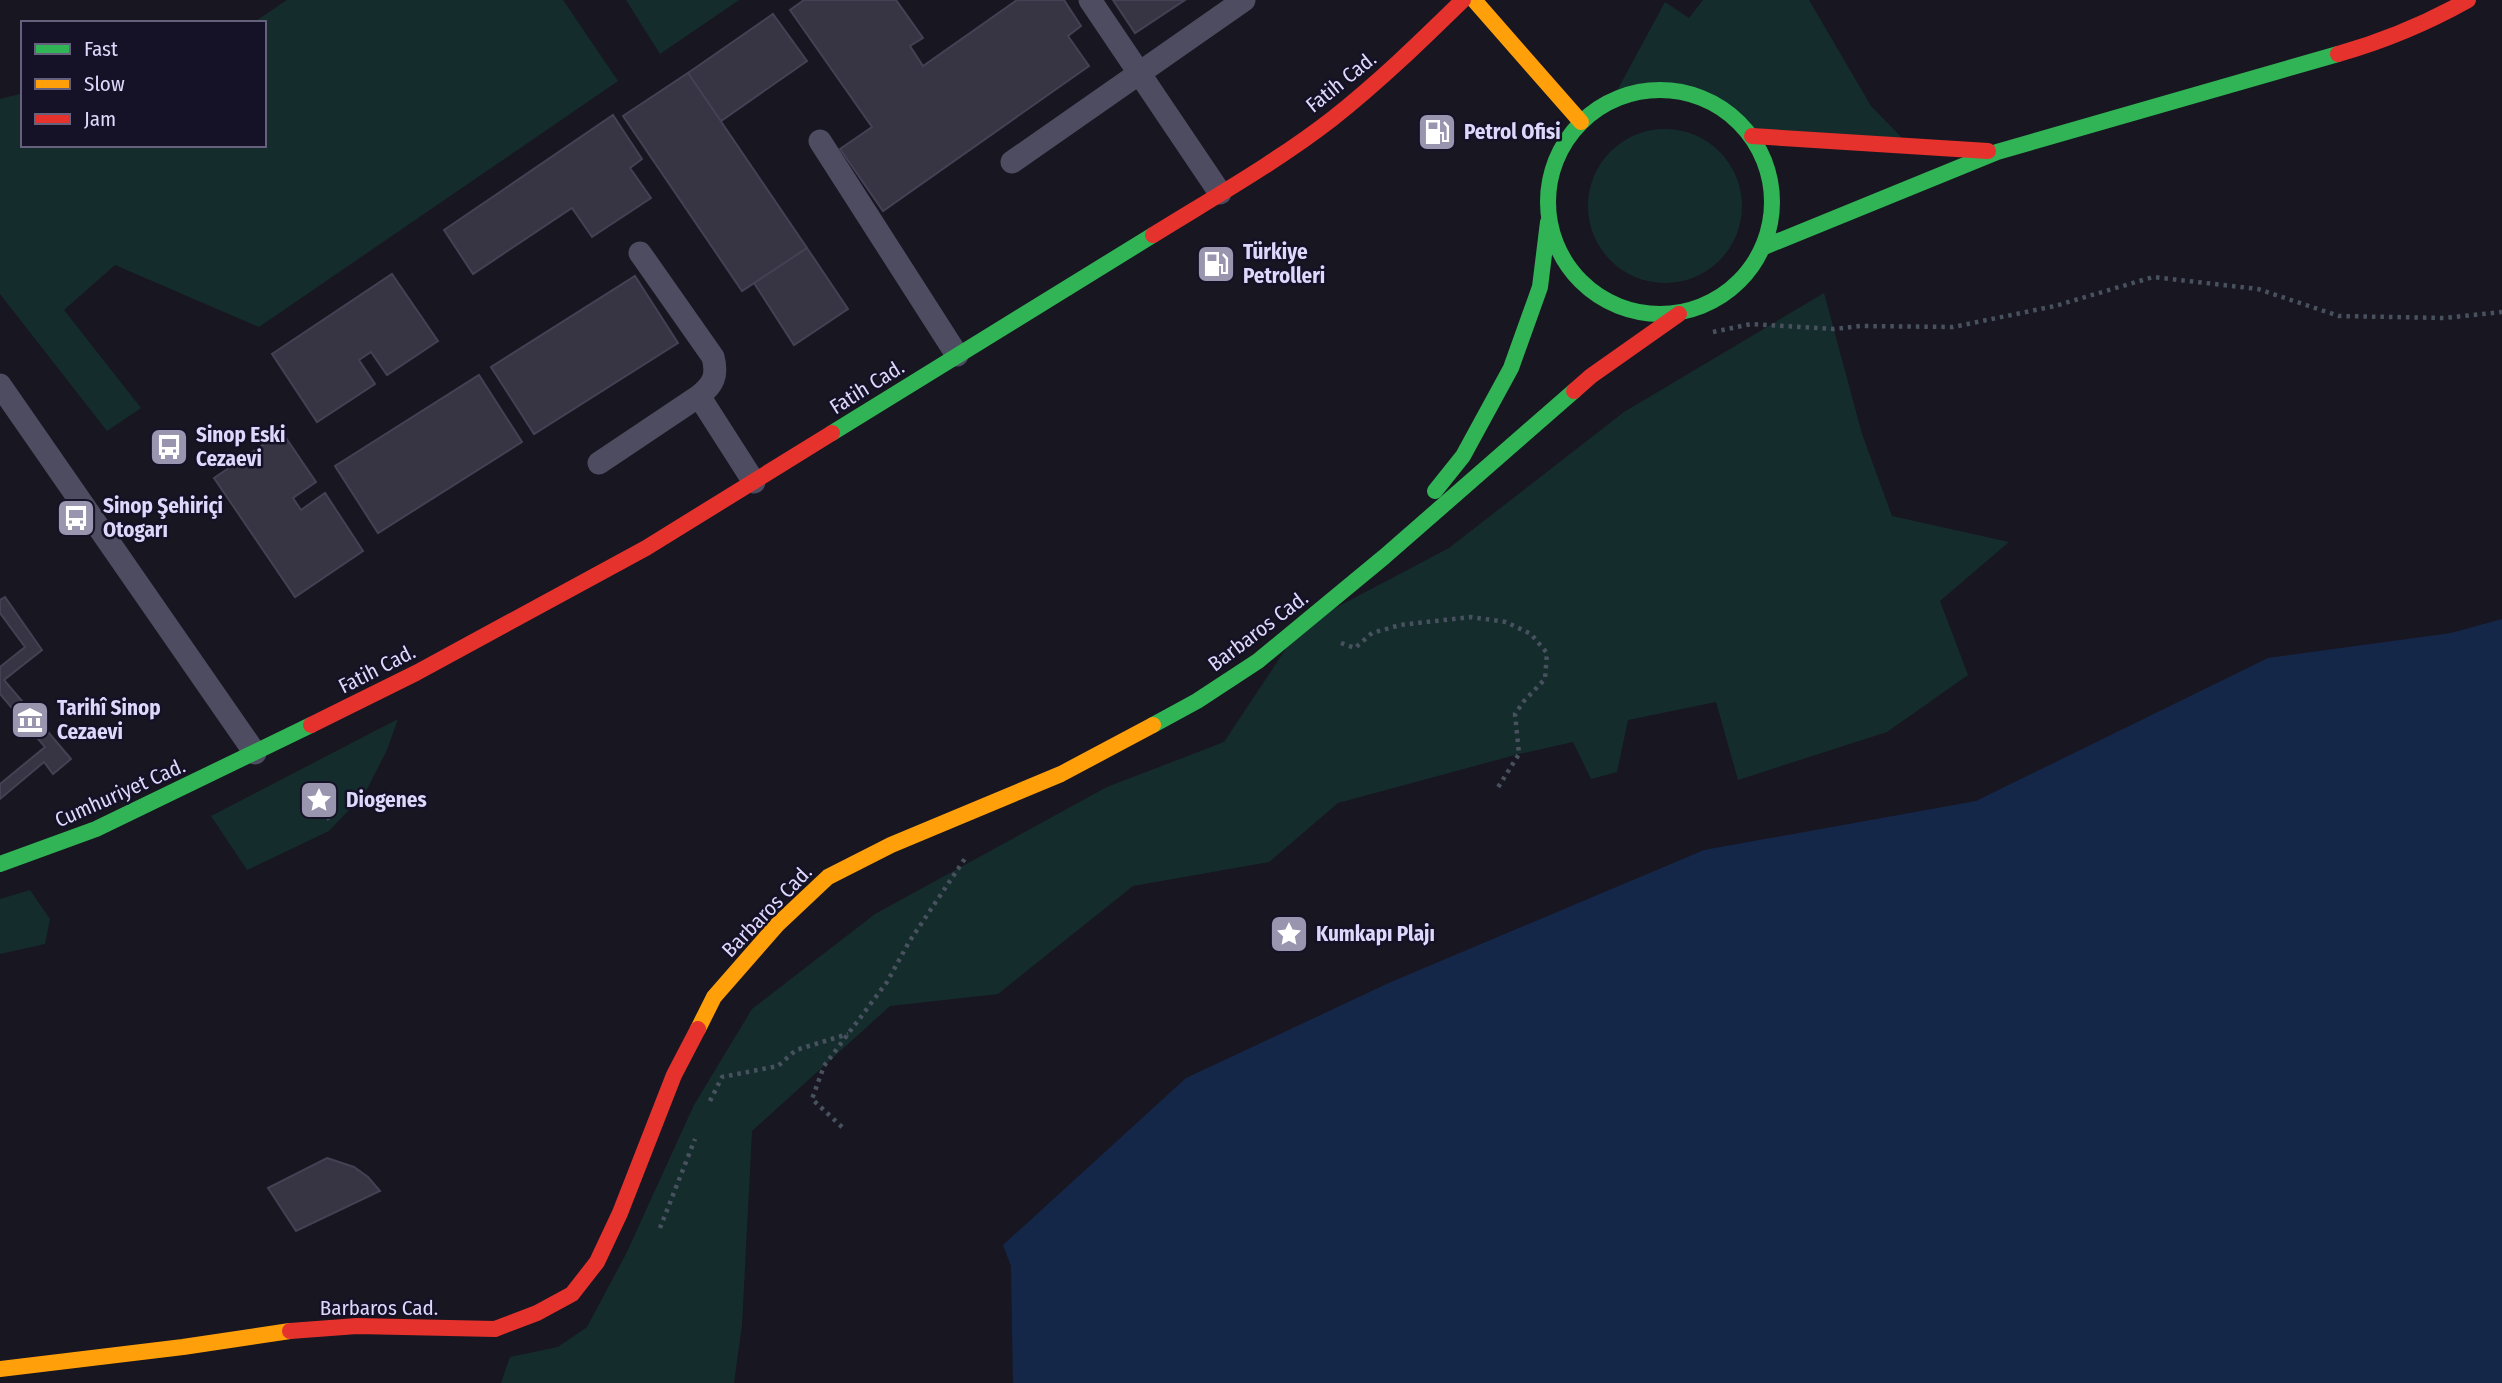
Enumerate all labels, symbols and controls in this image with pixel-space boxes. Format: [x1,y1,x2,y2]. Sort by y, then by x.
legend [21,21,266,147]
text: Fast [84,36,118,62]
street label: Fatih Cad. [1301,46,1381,118]
text: Slow [84,71,125,97]
text: Jam [84,106,116,132]
fuel station icon: Petrol Ofisi [1416,111,1458,153]
place label: Petrol Ofisi [1464,119,1561,145]
place label: Türkiye Petrolleri [1243,239,1325,289]
fuel station icon: Türkiye Petrolleri [1195,243,1237,285]
street label: Fatih Cad. [825,354,909,420]
place label: Sinop Eski Cezaevi [196,422,286,472]
bus stop icon: Sinop Eski Cezaevi [148,426,190,468]
place label: Sinop Şehiriçi Otogarı [103,493,223,543]
bus stop icon: Sinop Şehiriçi Otogarı [55,497,97,539]
street label: Barbaros Cad. [1203,585,1313,677]
street label: Fatih Cad. [334,639,420,699]
place label: Tarihî Sinop Cezaevi [57,695,161,745]
museum icon: Tarihî Sinop Cezaevi [9,699,51,741]
street label: Cumhuriyet Cad. [51,753,189,833]
place icon: Diogenes [298,779,340,821]
place label: Diogenes [346,787,427,813]
street label: Barbaros Cad. [716,859,818,963]
place icon: Kumkapı Plajı [1268,913,1310,955]
place label: Kumkapı Plajı [1316,921,1435,947]
street label: Barbaros Cad. [320,1295,438,1321]

